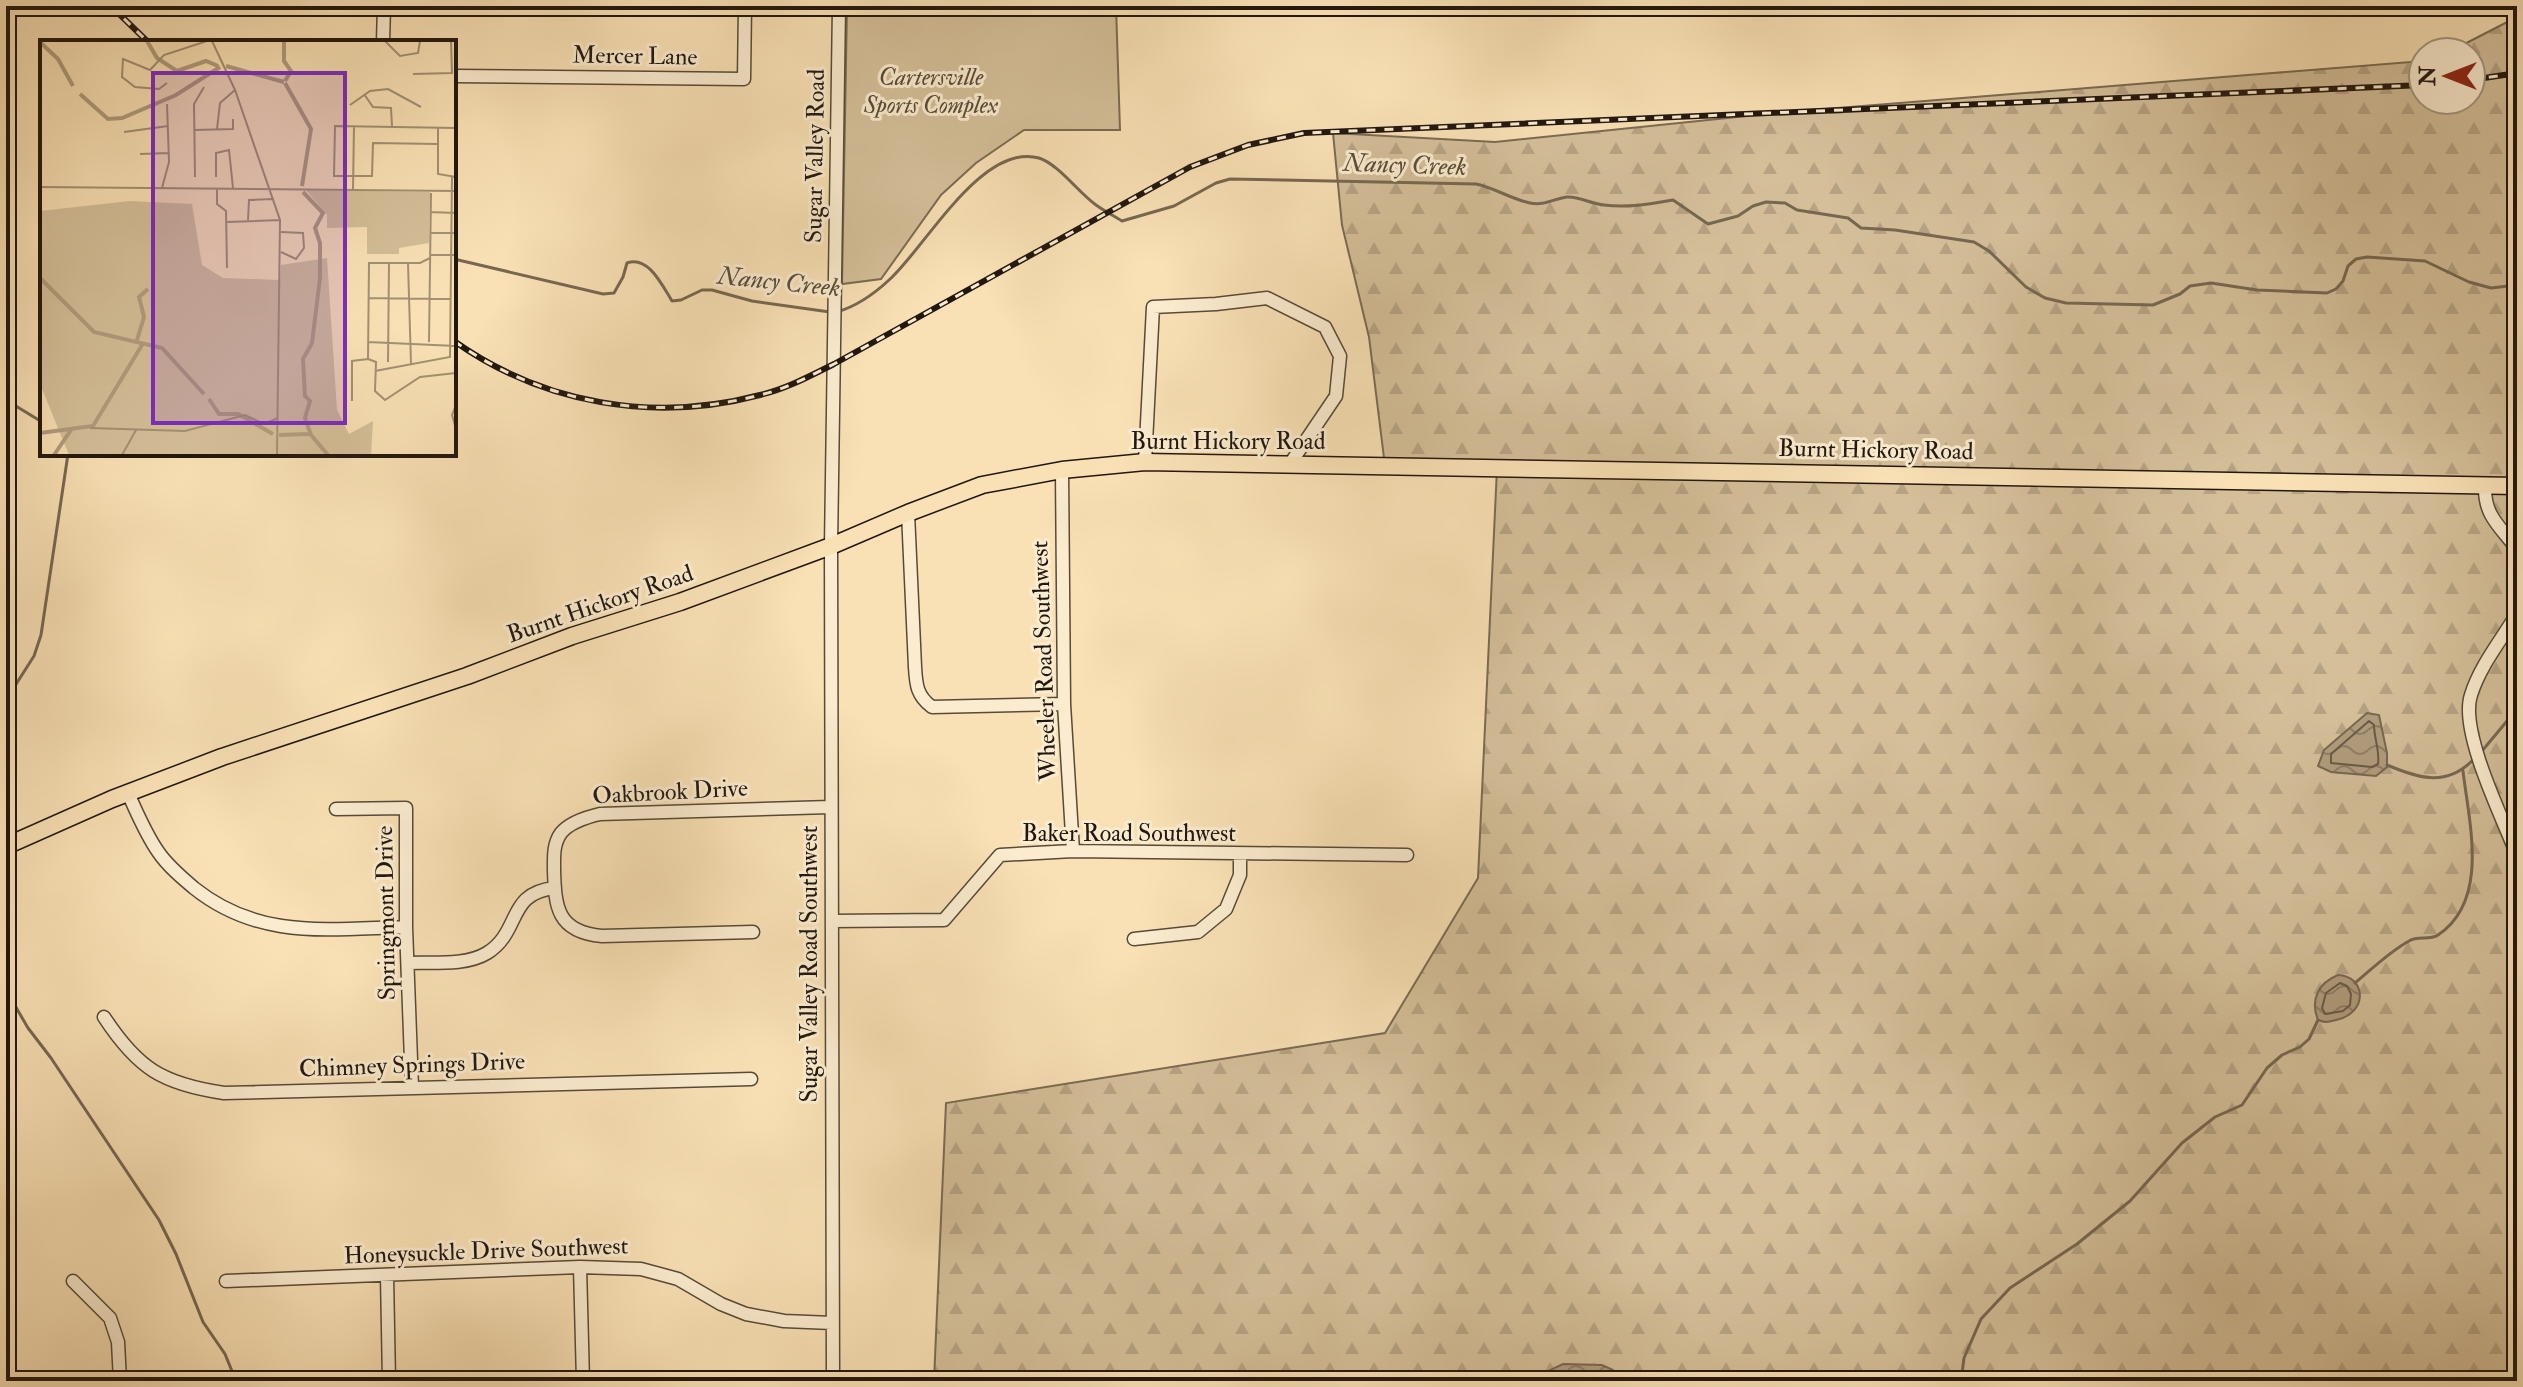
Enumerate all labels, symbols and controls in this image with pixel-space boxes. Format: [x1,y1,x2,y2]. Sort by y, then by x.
north arrow [2407,36,2487,116]
street label: Mercer Lane [572,39,698,73]
inset map [40,40,456,456]
park label: Cartersville Sports Complex [863,62,999,121]
text: N [2414,66,2442,87]
street label: Sugar Valley Road [798,68,832,243]
water label: Nancy Creek [1341,147,1467,183]
water label: Nancy Creek [714,259,842,304]
street label: Burnt Hickory Road [1130,426,1326,457]
street label: Burnt Hickory Road [1778,433,1974,467]
street label: Wheeler Road Southwest [1024,540,1064,783]
street label: Burnt Hickory Road [503,558,697,650]
street label: Oakbrook Drive [591,772,749,812]
street label: Baker Road Southwest [1022,818,1236,849]
street label: Springmont Drive [369,825,403,1001]
street label: Sugar Valley Road Southwest [794,825,825,1103]
street label: Chimney Springs Drive [298,1046,526,1084]
street label: Honeysuckle Drive Southwest [343,1231,629,1271]

